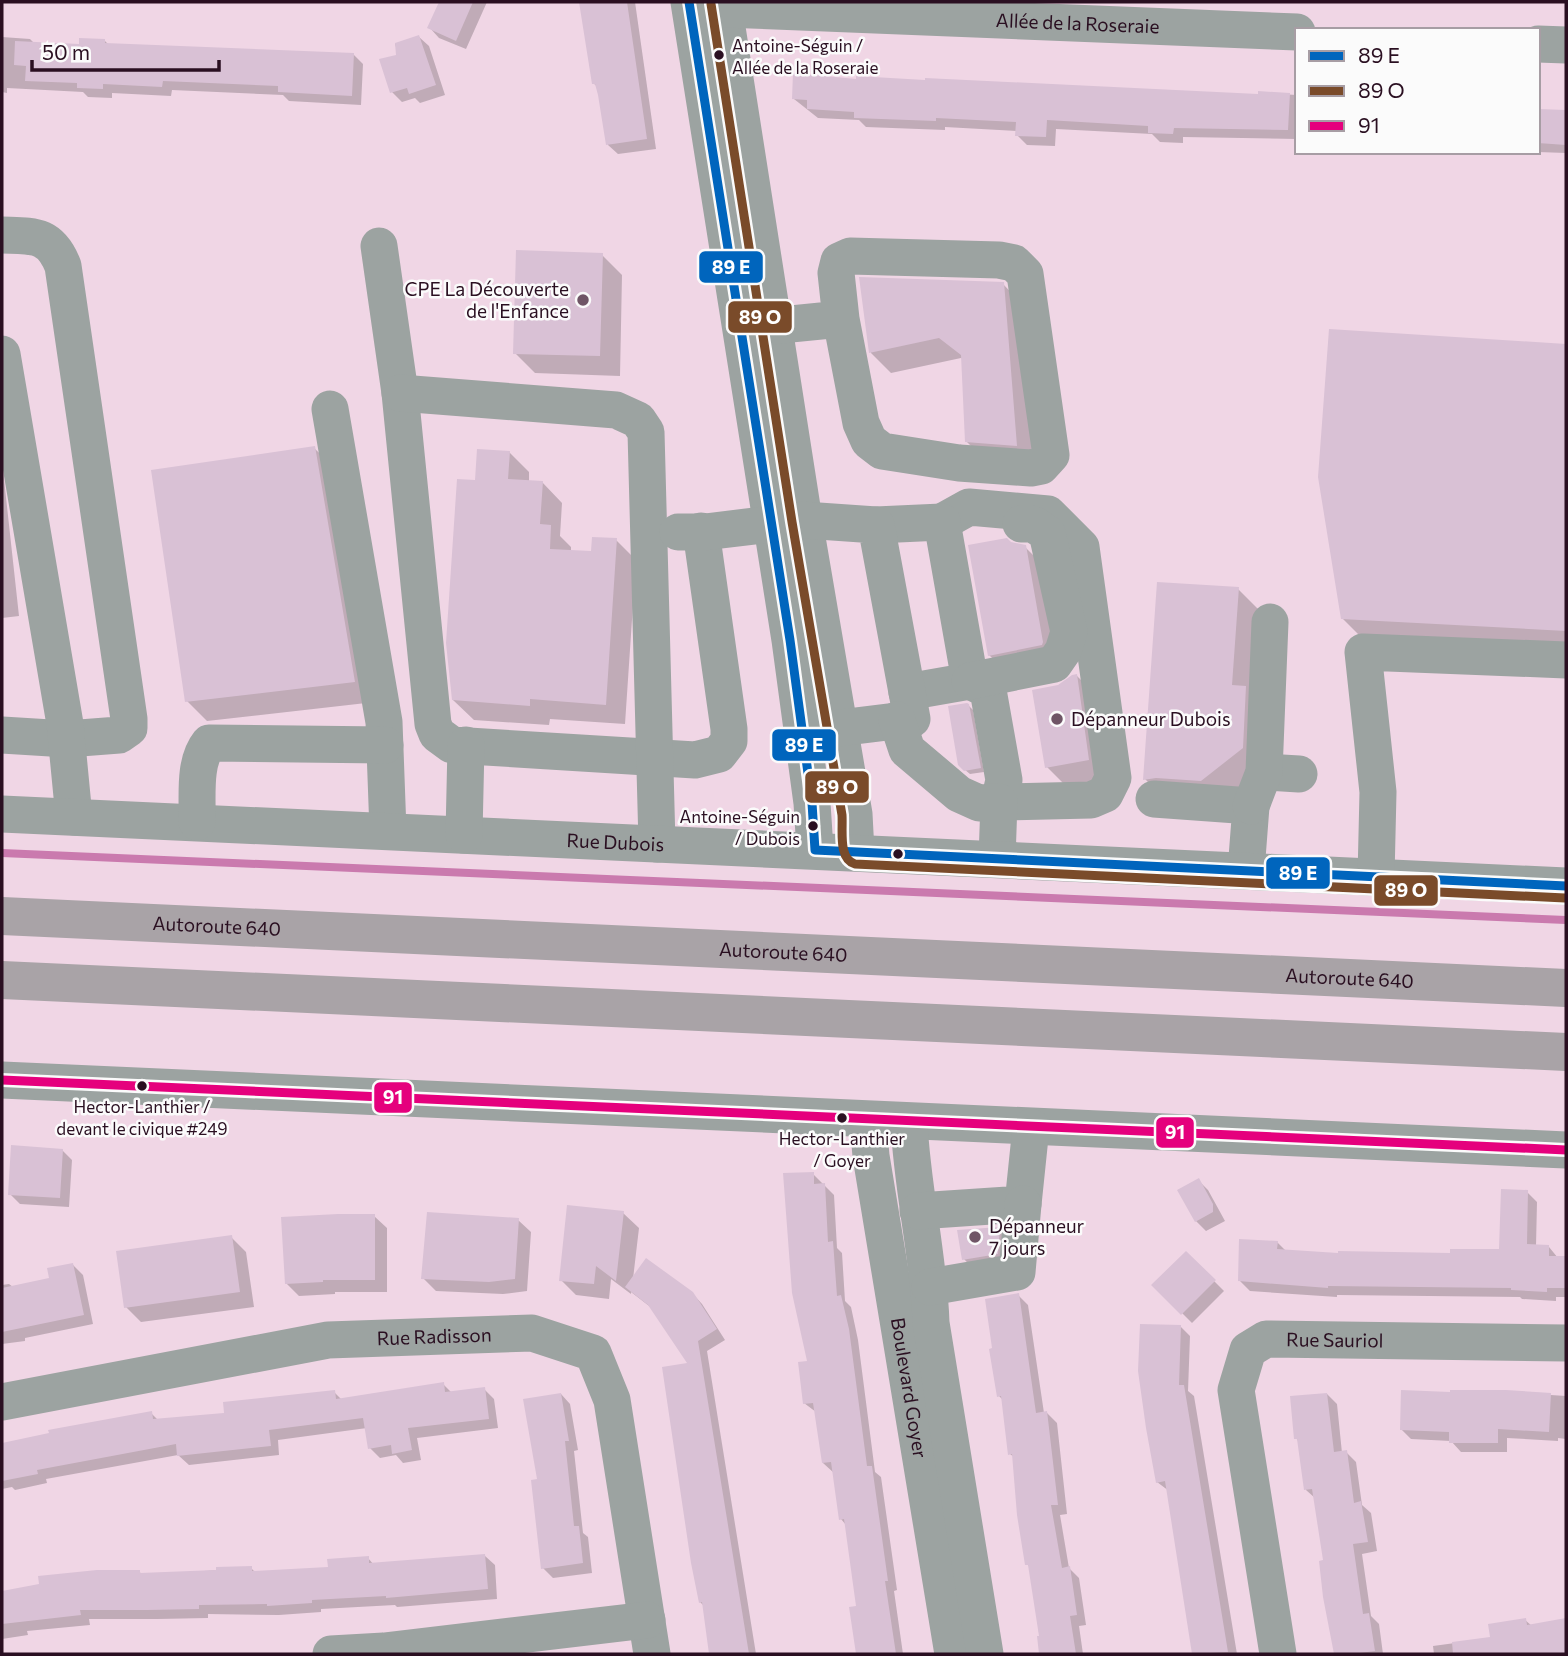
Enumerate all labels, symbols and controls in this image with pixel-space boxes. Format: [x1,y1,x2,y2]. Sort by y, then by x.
street label: Allée de la Roseraie [995,8,1160,37]
scale bar [32,28,219,72]
legend [1295,28,1540,154]
place label: Antoine-Séguin / Allée de la Roseraie [732,35,878,78]
text: 50 m [42,39,90,64]
text: 89 E [1358,42,1400,67]
marker: Antoine-Séguin / Allée de la Roseraie [712,48,726,62]
text: 89 O [1358,77,1405,102]
text: 91 [1358,112,1380,137]
line badge: 89 E [698,250,764,284]
text: 89 E [712,255,750,278]
place label: CPE La Découverte de l'Enfance [405,277,569,322]
marker: CPE La Découverte de l'Enfance [575,292,591,308]
line badge: 89 O [727,300,793,334]
text: 89 O [739,305,781,328]
place label: Dépanneur Dubois [1071,707,1231,730]
marker: Dépanneur Dubois [1049,711,1065,727]
line badge: 89 E [771,728,837,762]
text: 89 E [785,733,823,756]
line badge: 89 O [804,770,870,804]
text: 89 O [816,775,858,798]
place label: Antoine-Séguin / Dubois [680,806,800,849]
marker: Antoine-Séguin / Dubois [806,819,820,833]
street label: Rue Dubois [566,828,665,855]
unlabelled marker [891,847,905,861]
line badge: 89 E [1265,856,1331,890]
text: 89 E [1279,861,1317,884]
line badge: 89 O [1373,874,1439,907]
text: 89 O [1385,878,1427,901]
street label: Autoroute 640 [152,911,282,940]
street label: Autoroute 640 [718,937,848,966]
street label: Autoroute 640 [1285,963,1414,992]
marker: Hector-Lanthier / devant le civique #249 [135,1079,149,1093]
line badge: 91 [373,1081,413,1114]
text: 91 [383,1085,403,1108]
place label: Hector-Lanthier / devant le civique #249 [56,1096,228,1139]
marker: Hector-Lanthier / Goyer [835,1111,849,1125]
line badge: 91 [1155,1116,1195,1149]
text: 91 [1165,1120,1185,1143]
place label: Hector-Lanthier / Goyer [779,1128,905,1171]
place label: Dépanneur 7 jours [989,1214,1085,1259]
marker: Dépanneur 7 jours [967,1229,983,1245]
street label: Boulevard Goyer [887,1316,933,1460]
street label: Rue Radisson [376,1322,492,1349]
street label: Rue Sauriol [1286,1327,1384,1352]

